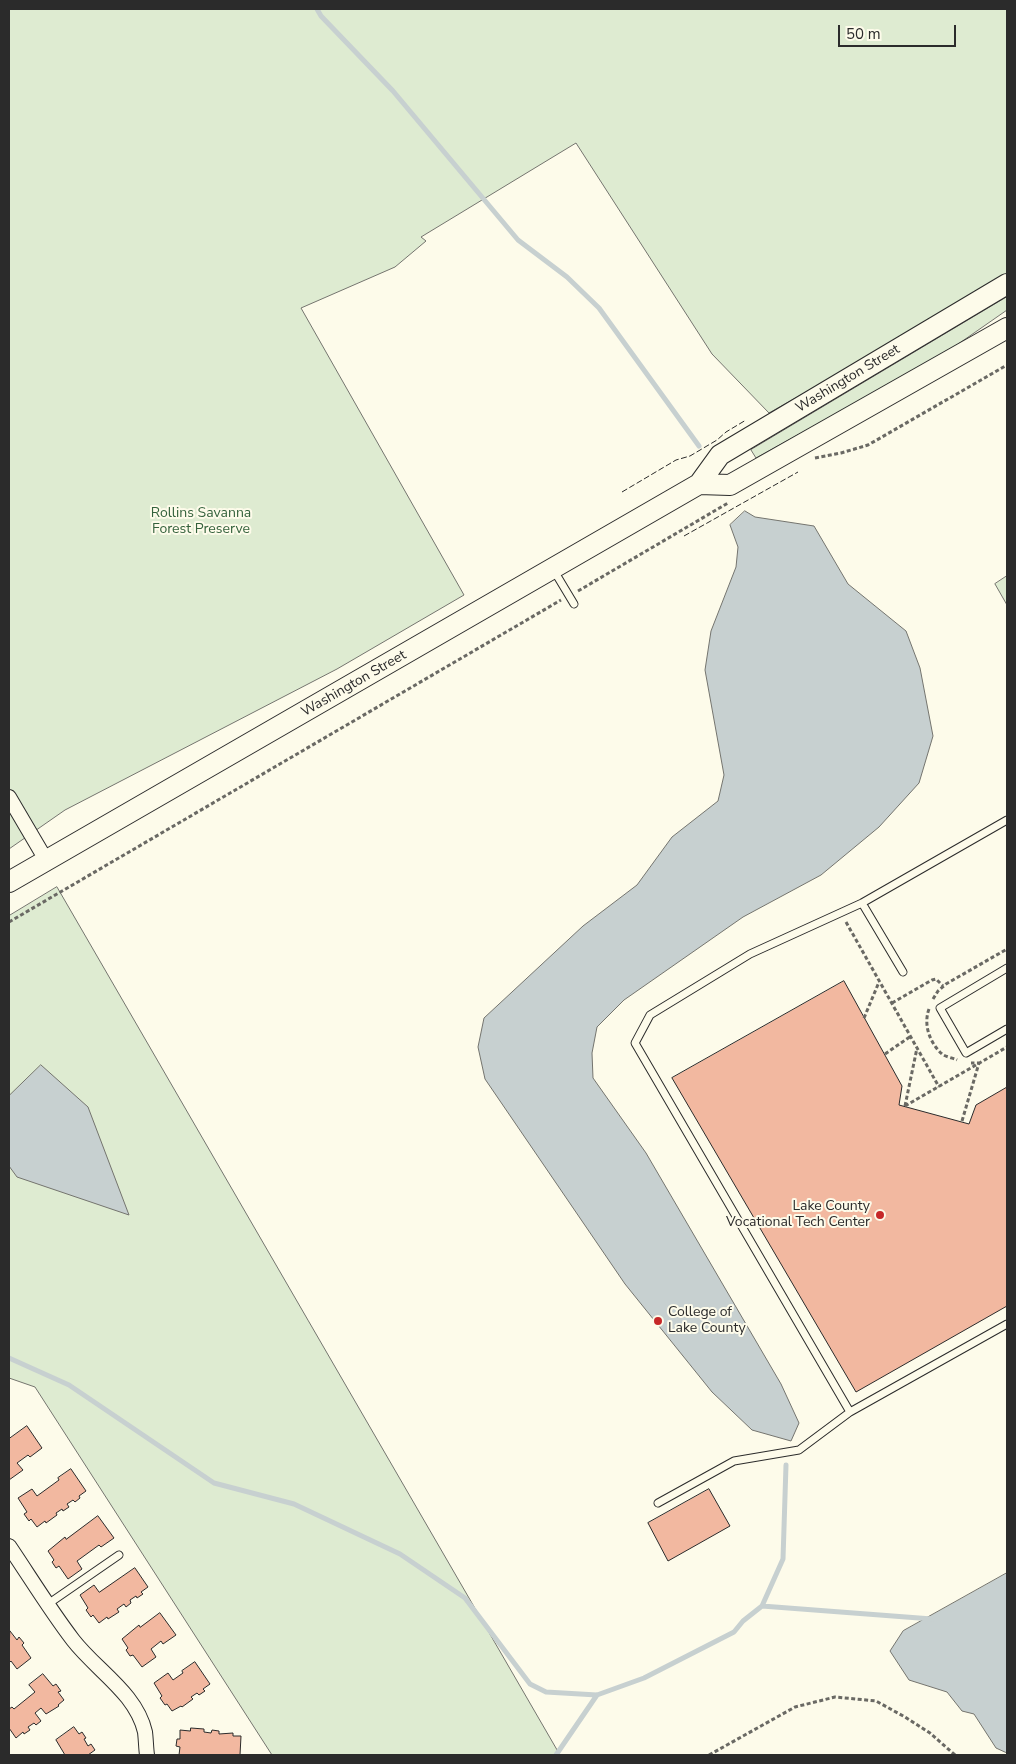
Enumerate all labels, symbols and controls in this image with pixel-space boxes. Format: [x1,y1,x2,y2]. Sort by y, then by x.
scale bar [841,15,958,47]
text: 50 m [846,24,881,44]
street label: Washington Street [793,341,903,417]
park label: Rollins Savanna Forest Preserve [151,506,251,538]
street label: Washington Street [298,647,410,721]
place label: Lake County Vocational Tech Center [726,1199,870,1232]
marker: Lake County Vocational Tech Center [874,1209,886,1221]
place label: College of Lake County [668,1305,746,1338]
marker: College of Lake County [652,1315,664,1327]

